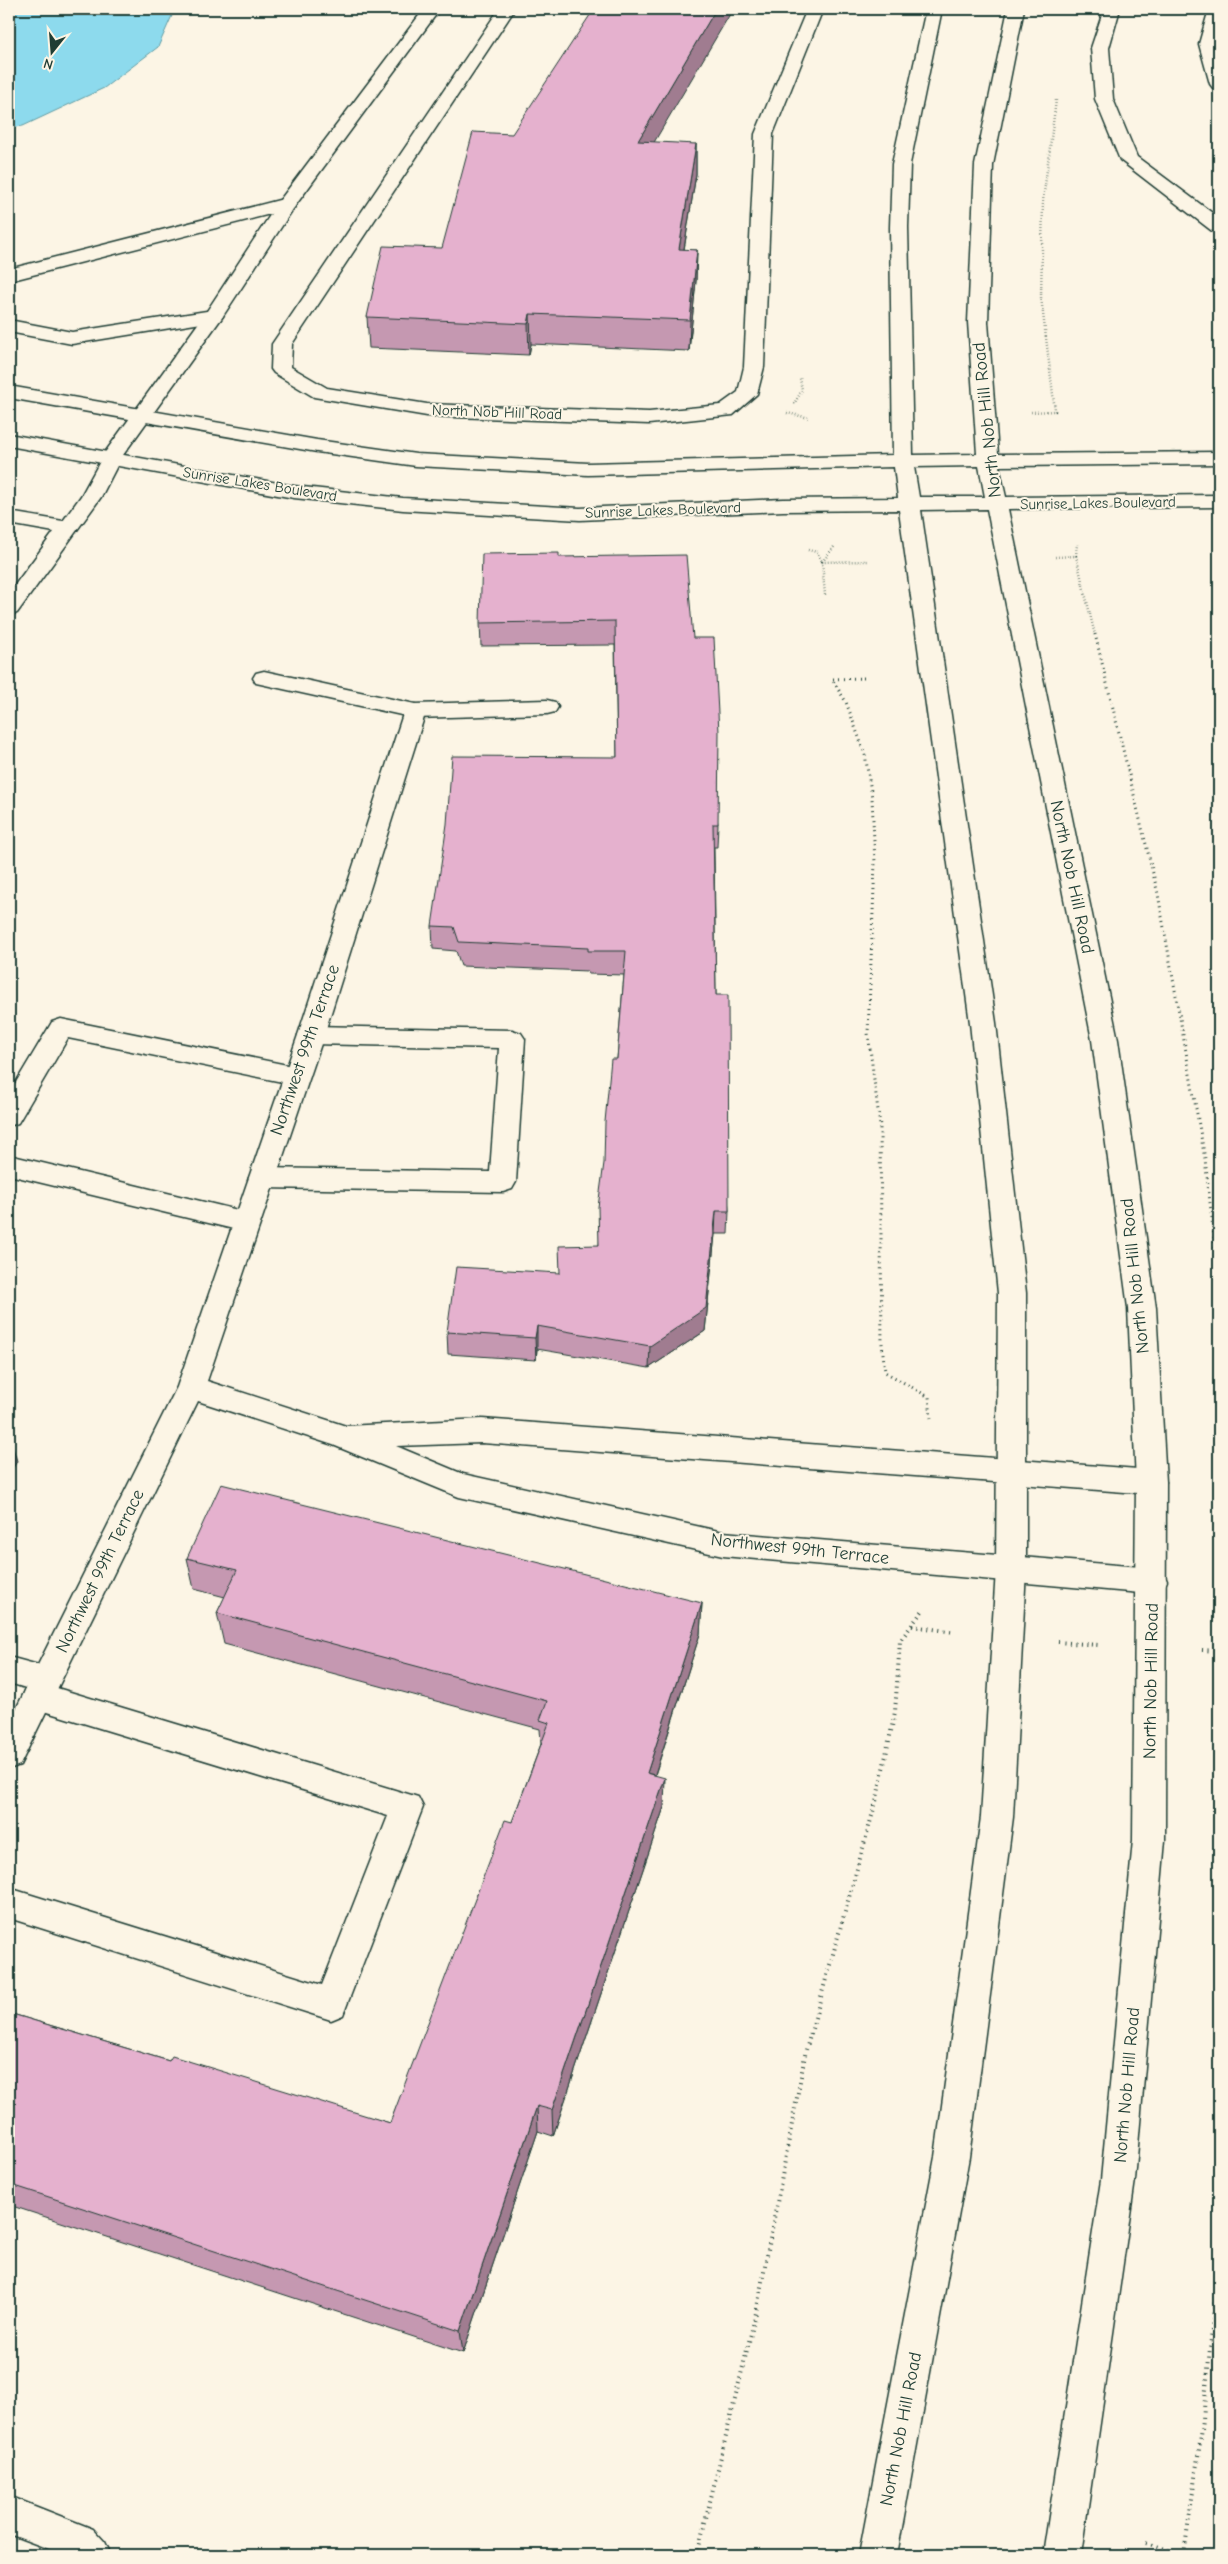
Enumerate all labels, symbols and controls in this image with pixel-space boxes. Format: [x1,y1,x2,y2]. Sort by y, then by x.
north arrow [28,28,78,78]
text: N [41,54,55,73]
street label: North Nob Hill Road [968,341,1006,499]
street label: North Nob Hill Road [432,401,562,423]
street label: Sunrise Lakes Boulevard [182,463,338,505]
street label: Sunrise Lakes Boulevard [1020,493,1176,513]
street label: Sunrise Lakes Boulevard [585,498,741,522]
street label: North Nob Hill Road [1045,798,1099,956]
street label: Northwest 99th Terrace [266,962,344,1138]
street label: North Nob Hill Road [1116,1197,1154,1355]
street label: Northwest 99th Terrace [51,1486,149,1656]
street label: Northwest 99th Terrace [710,1529,890,1569]
street label: North Nob Hill Road [1139,1603,1163,1759]
street label: North Nob Hill Road [1110,2006,1144,2164]
street label: North Nob Hill Road [876,2350,926,2508]

